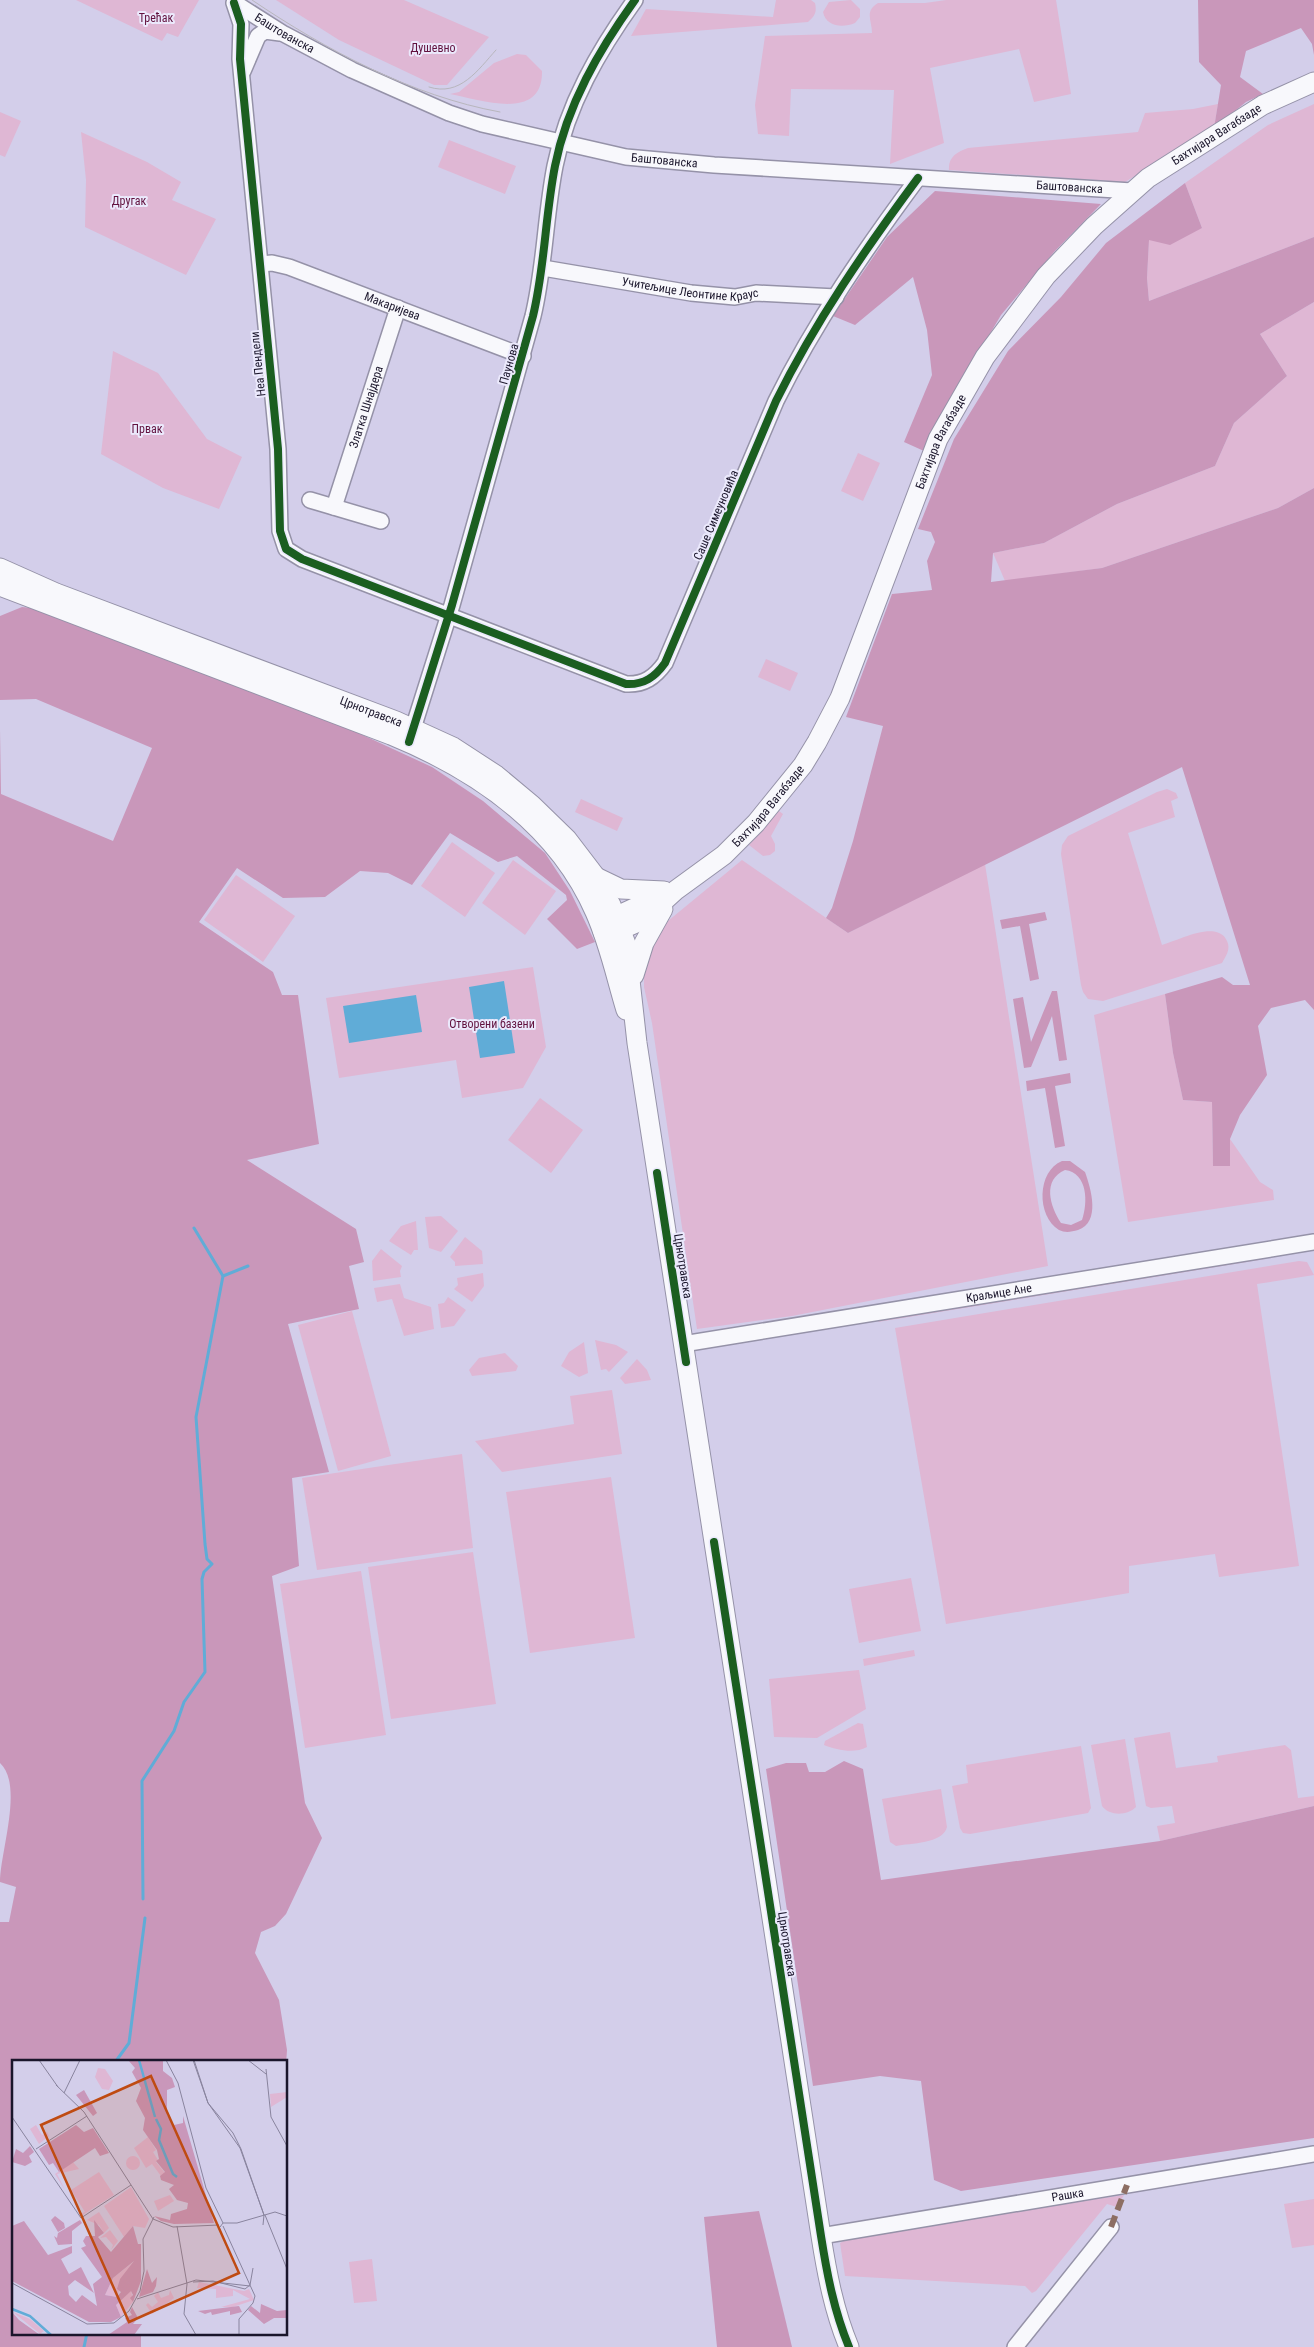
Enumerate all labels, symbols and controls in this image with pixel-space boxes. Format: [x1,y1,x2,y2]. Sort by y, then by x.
street label: Баштованска [252,10,317,56]
park label: Трећак [139,11,174,25]
park label: Душевно [410,41,456,55]
street label: Бахтијара Вагабзаде [1169,101,1264,168]
street label: Баштованска [630,150,698,170]
street label: Баштованска [1036,178,1103,196]
park label: Другак [112,194,147,208]
street label: Учитељице Леонтине Краус [621,274,760,304]
street label: Макаријева [362,289,422,323]
street label: Неа Пендели [248,331,268,397]
street label: Паунова [496,342,522,386]
street label: Златка Шнајдера [346,364,386,450]
street label: Бахтијара Вагабзаде [913,392,969,491]
park label: Првак [132,422,163,436]
street label: Саше Симеуновића [691,468,741,562]
street label: Црнотравска [338,694,405,730]
street label: Бахтијара Вагабзаде [729,762,807,850]
park label: Отворени базени [449,1017,535,1031]
street label: Црнотравска [671,1233,695,1300]
street label: Краљице Ане [965,1281,1033,1305]
street label: Црнотравска [775,1911,799,1978]
inset map [12,2060,288,2334]
street label: Рашка [1051,2185,1085,2205]

